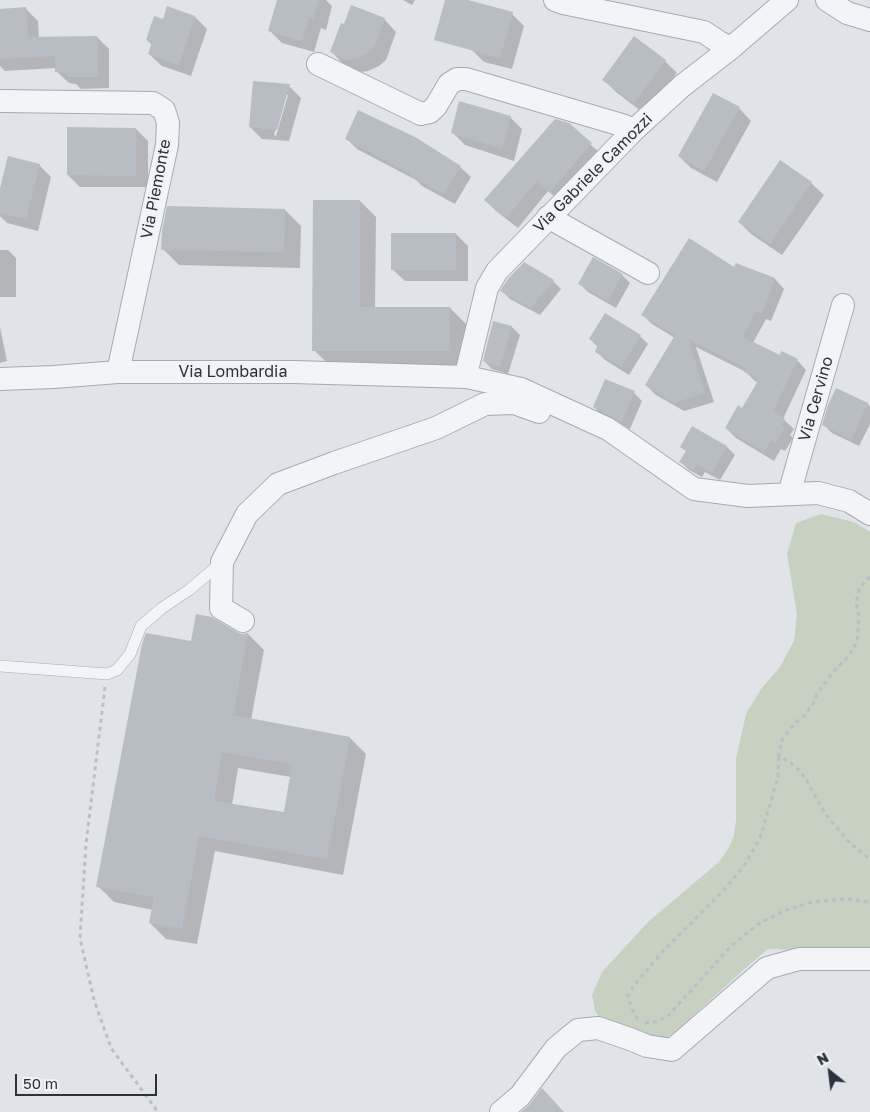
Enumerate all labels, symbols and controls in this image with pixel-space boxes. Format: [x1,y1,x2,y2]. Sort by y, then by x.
street label: Via Gabriele Camozzi [529,109,657,237]
street label: Via Piemonte [137,137,175,241]
street label: Via Cervino [795,354,837,444]
street label: Via Lombardia [179,362,287,382]
north arrow [805,1047,855,1097]
text: N [814,1048,831,1068]
scale bar [18,1064,160,1096]
text: 50 m [23,1074,58,1092]

